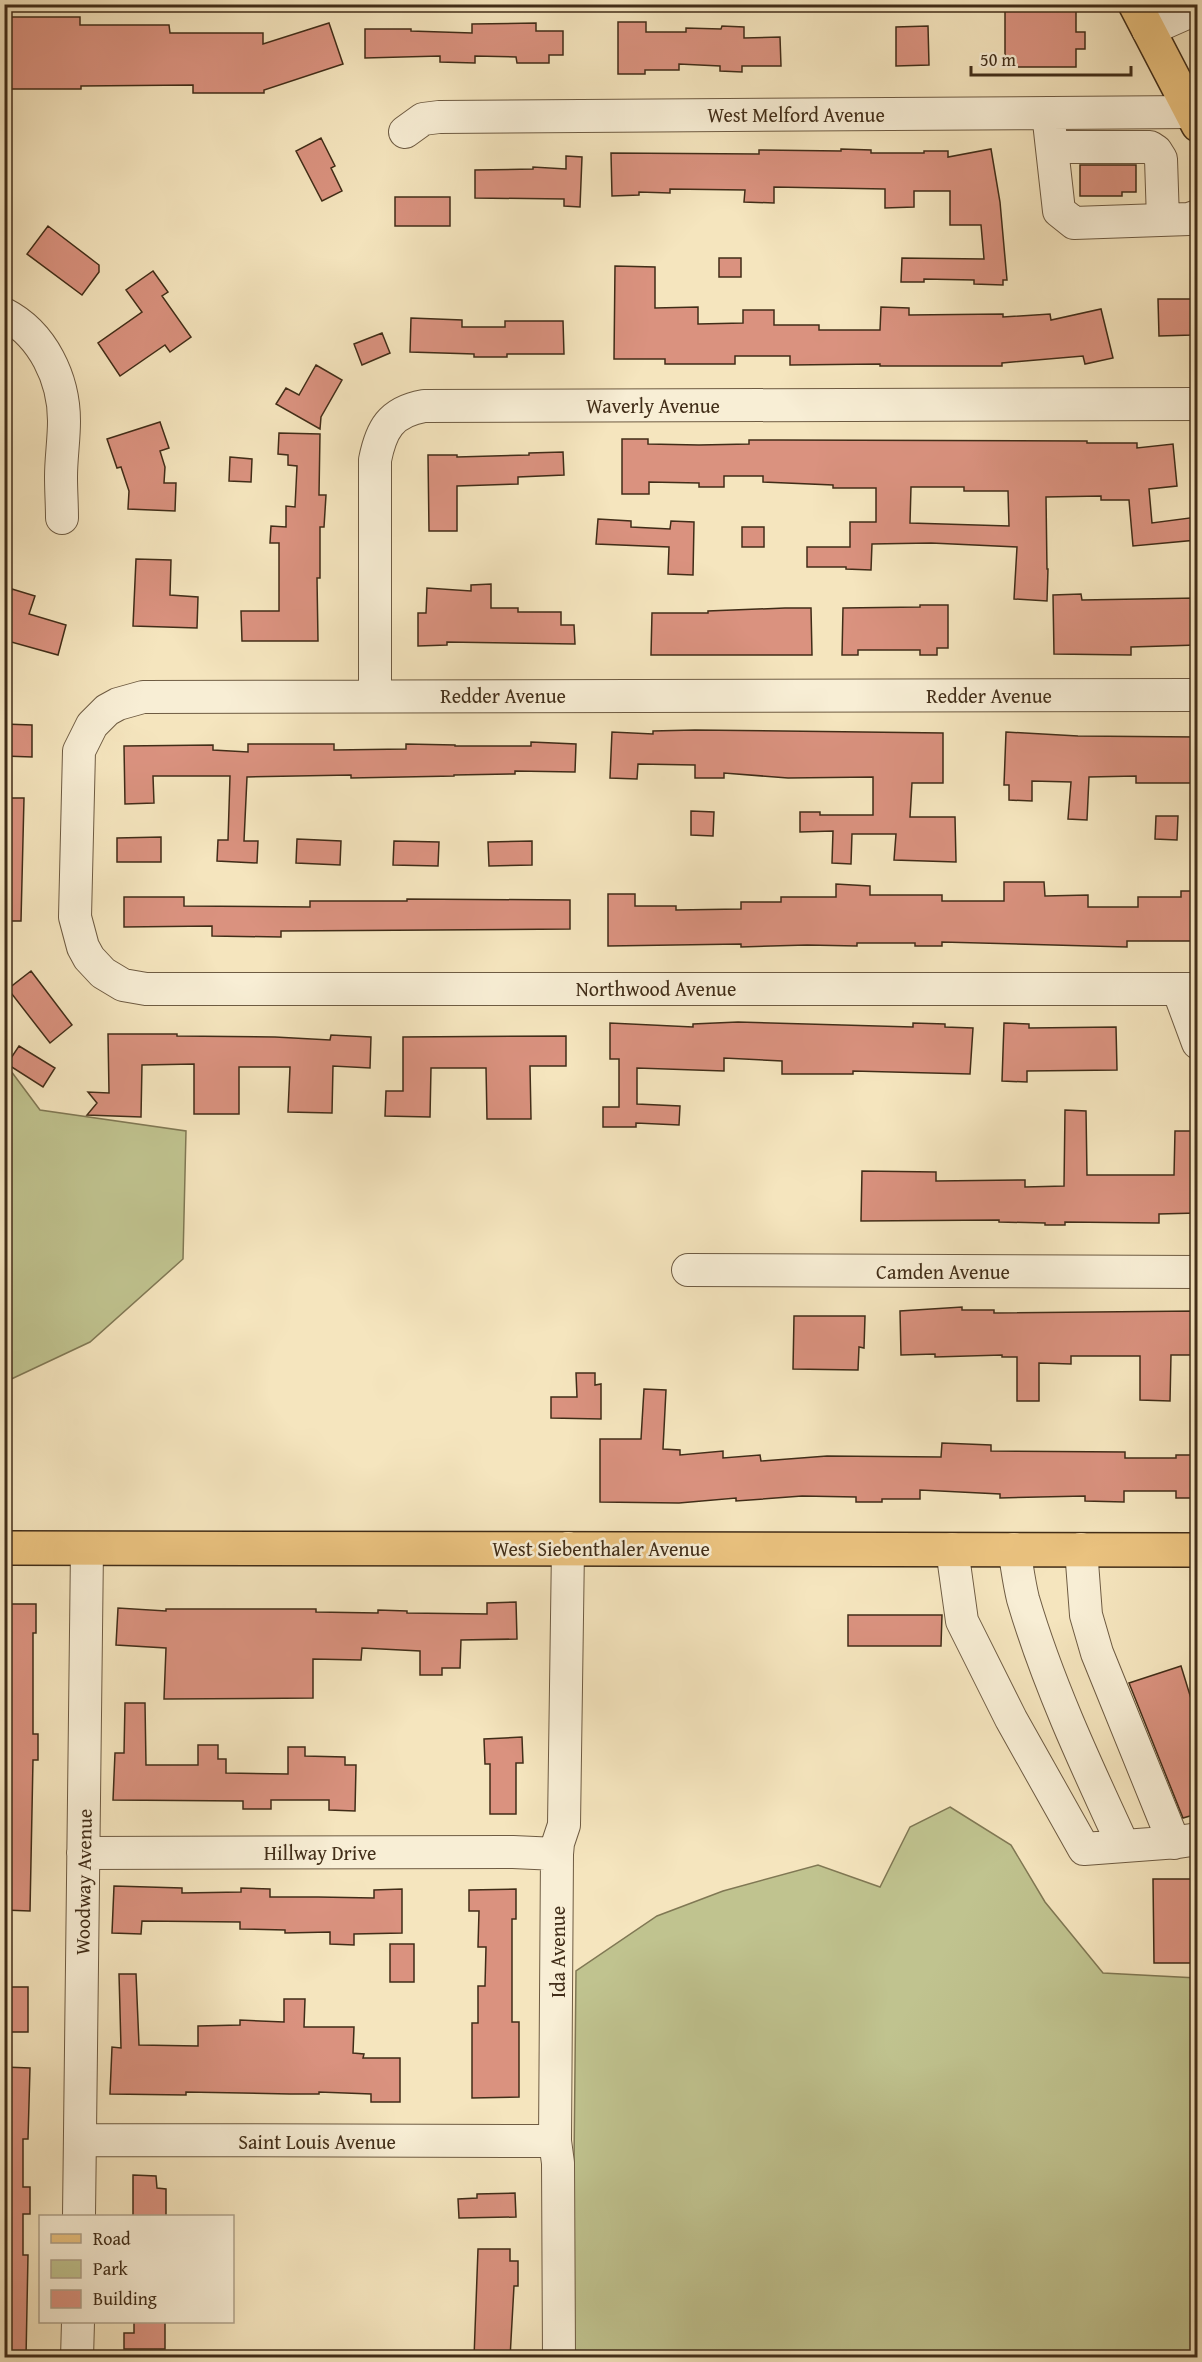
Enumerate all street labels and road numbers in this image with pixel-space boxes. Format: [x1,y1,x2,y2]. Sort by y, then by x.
street label: West Melford Avenue [707,100,885,129]
street label: Waverly Avenue [586,391,720,420]
street label: Redder Avenue [440,681,566,710]
street label: Redder Avenue [926,681,1052,710]
street label: Northwood Avenue [576,974,736,1003]
street label: Camden Avenue [876,1257,1010,1286]
street label: West Siebenthaler Avenue [492,1534,710,1563]
street label: Woodway Avenue [67,1809,99,1955]
street label: Hillway Drive [264,1838,376,1867]
street label: Ida Avenue [543,1906,572,1998]
street label: Saint Louis Avenue [238,2127,396,2156]

